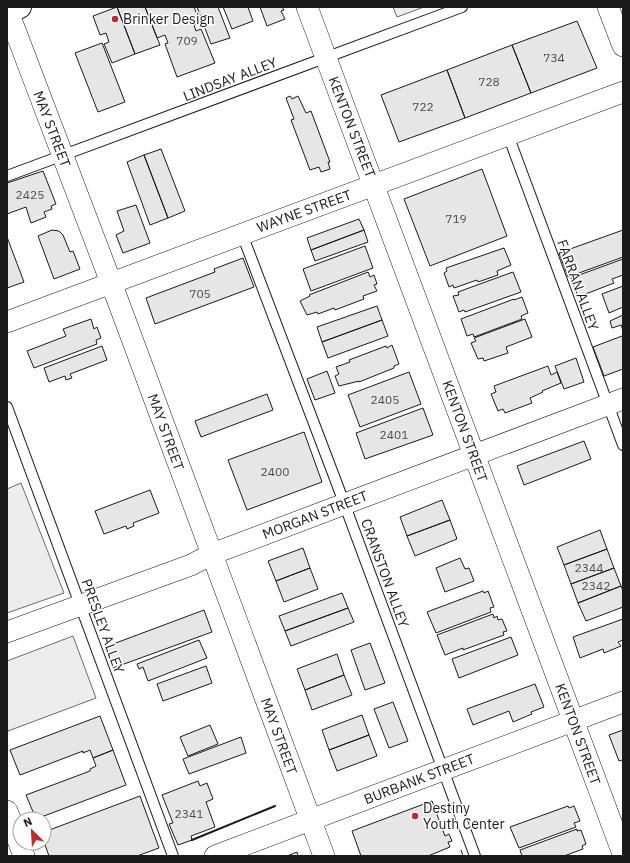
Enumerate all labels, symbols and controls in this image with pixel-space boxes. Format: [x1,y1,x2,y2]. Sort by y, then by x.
place label: Brinker Design [123,10,215,28]
marker: Brinker Design [110,14,120,24]
house number: 709 [176,33,198,48]
house number: 734 [543,50,565,65]
street label: LINDSAY ALLEY [181,53,280,105]
street label: KENTON STREET [324,74,380,180]
house number: 728 [478,74,500,89]
street label: MAY STREET [29,88,75,170]
house number: 722 [412,99,434,114]
street label: WAYNE STREET [254,186,354,236]
house number: 2425 [16,187,44,202]
house number: 719 [445,211,467,226]
street label: FARRAN ALLEY [553,237,603,334]
house number: 705 [189,286,211,301]
street label: KENTON STREET [438,378,492,484]
street label: MAY STREET [144,391,188,473]
house number: 2405 [371,392,399,407]
house number: 2401 [380,427,408,442]
house number: 2400 [261,464,289,479]
street label: MORGAN STREET [260,487,370,543]
street label: CRANSTON ALLEY [357,516,413,631]
house number: 2344 [575,560,603,575]
street label: PRESLEY ALLEY [78,576,129,676]
house number: 2342 [582,578,610,593]
street label: KENTON STREET [551,681,605,787]
street label: MAY STREET [257,695,301,777]
street label: BURBANK STREET [361,750,477,808]
place label: Destiny Youth Center [423,799,505,833]
house number: 2341 [175,806,203,821]
north arrow [12,811,52,851]
marker: Destiny Youth Center [410,811,420,821]
text: N [21,814,34,830]

